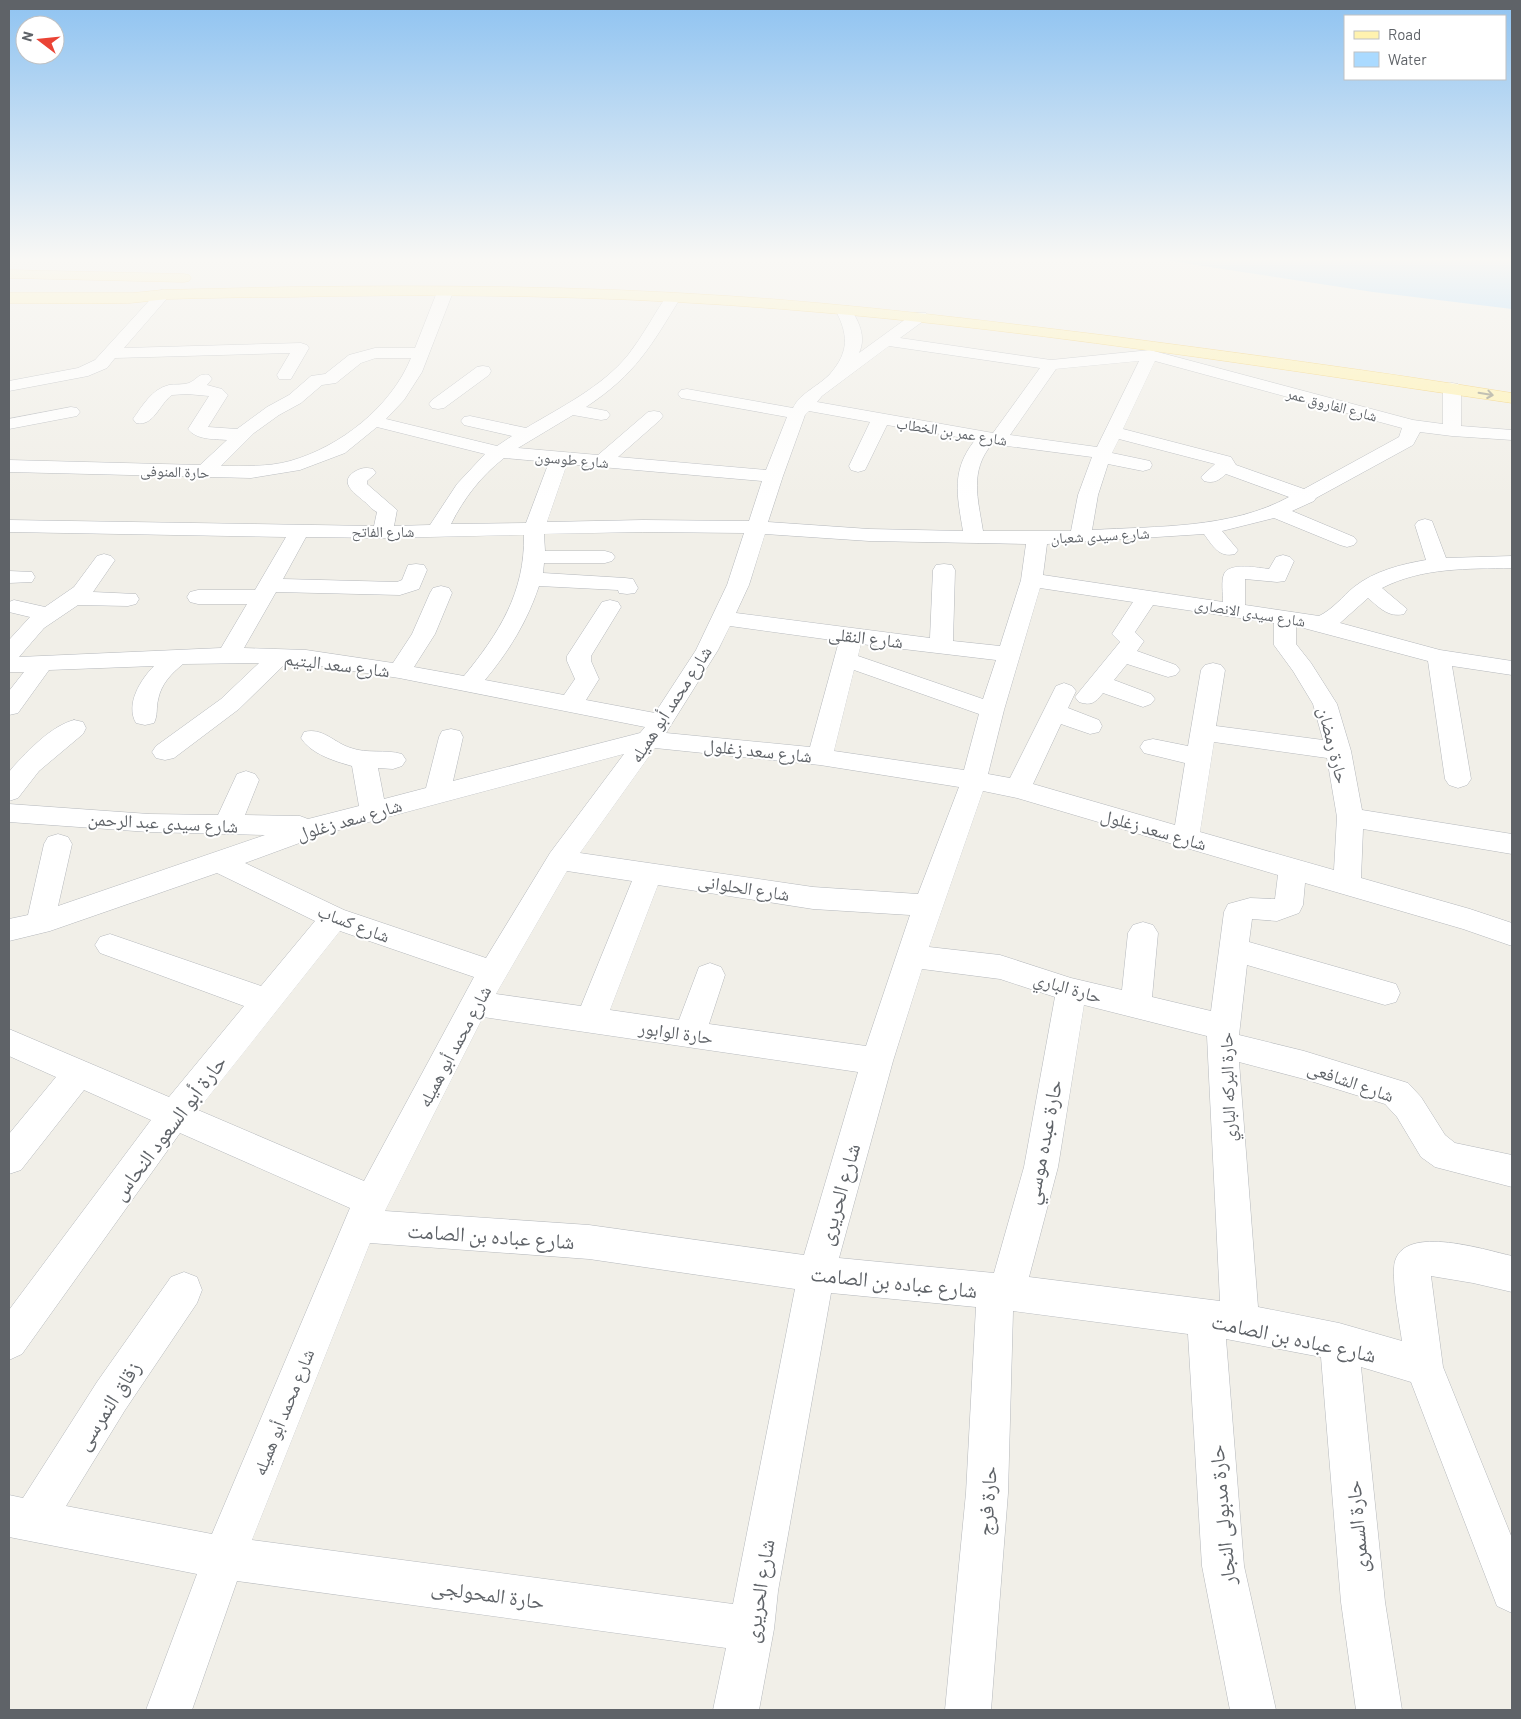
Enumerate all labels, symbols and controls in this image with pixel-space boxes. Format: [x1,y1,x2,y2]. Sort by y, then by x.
north arrow [15,15,65,65]
legend [1344,15,1506,80]
text: Road [1388,25,1421,43]
text: N [18,29,36,43]
text: Water [1388,50,1427,68]
street label: شارع الفاروق عمر [1283,383,1379,427]
one-way arrow [1478,389,1494,399]
street label: شارع عمر بن الخطاب [895,413,1009,451]
street label: شارع طوسون [534,447,610,473]
street label: حارة المنوفى [140,461,210,483]
street label: شارع الفاتح [351,522,415,542]
street label: شارع سيدى شعبان [1050,523,1150,549]
street label: شارع سيدى الانصارى [1193,594,1307,632]
street label: شارع النقلى [827,622,905,653]
street label: شارع محمد أبو هميله [624,642,717,767]
street label: شارع سعد اليتيم [283,647,391,683]
street label: حارة رمضان [1313,704,1354,786]
street label: شارع سعد زغلول [703,733,813,768]
street label: شارع سعد زغلول [294,793,405,846]
street label: شارع سعد زغلول [1098,803,1209,856]
street label: شارع سيدى عبد الرحمن [87,807,239,838]
street label: شارع الحلوانى [697,869,791,906]
street label: شارع كساب [314,899,393,948]
street label: حارة الباري [1030,967,1105,1012]
street label: شارع محمد أبو هميله [413,981,496,1111]
street label: حارة الوابور [636,1016,715,1049]
street label: حارة البركه الباري [1214,1032,1244,1142]
street label: حارة أبو السعود النحاس [105,1049,232,1206]
street label: شارع الشافعى [1305,1056,1397,1107]
street label: حارة عبده موسي [1018,1077,1072,1208]
street label: شارع الحريرى [812,1140,866,1248]
street label: شارع عباده بن الصامت [406,1217,576,1255]
street label: شارع عباده بن الصامت [809,1260,979,1304]
street label: شارع عباده بن الصامت [1209,1307,1379,1369]
street label: شارع محمد أبو هميله [248,1346,319,1479]
street label: زقاق النمرسى [69,1356,147,1455]
street label: حارة مدبولى النجار [1202,1444,1242,1587]
street label: حارة فرج [971,1465,1003,1537]
street label: حارة السمرى [1339,1479,1374,1574]
street label: شارع الحريرى [737,1537,781,1645]
street label: حارة المحولجى [429,1573,546,1615]

